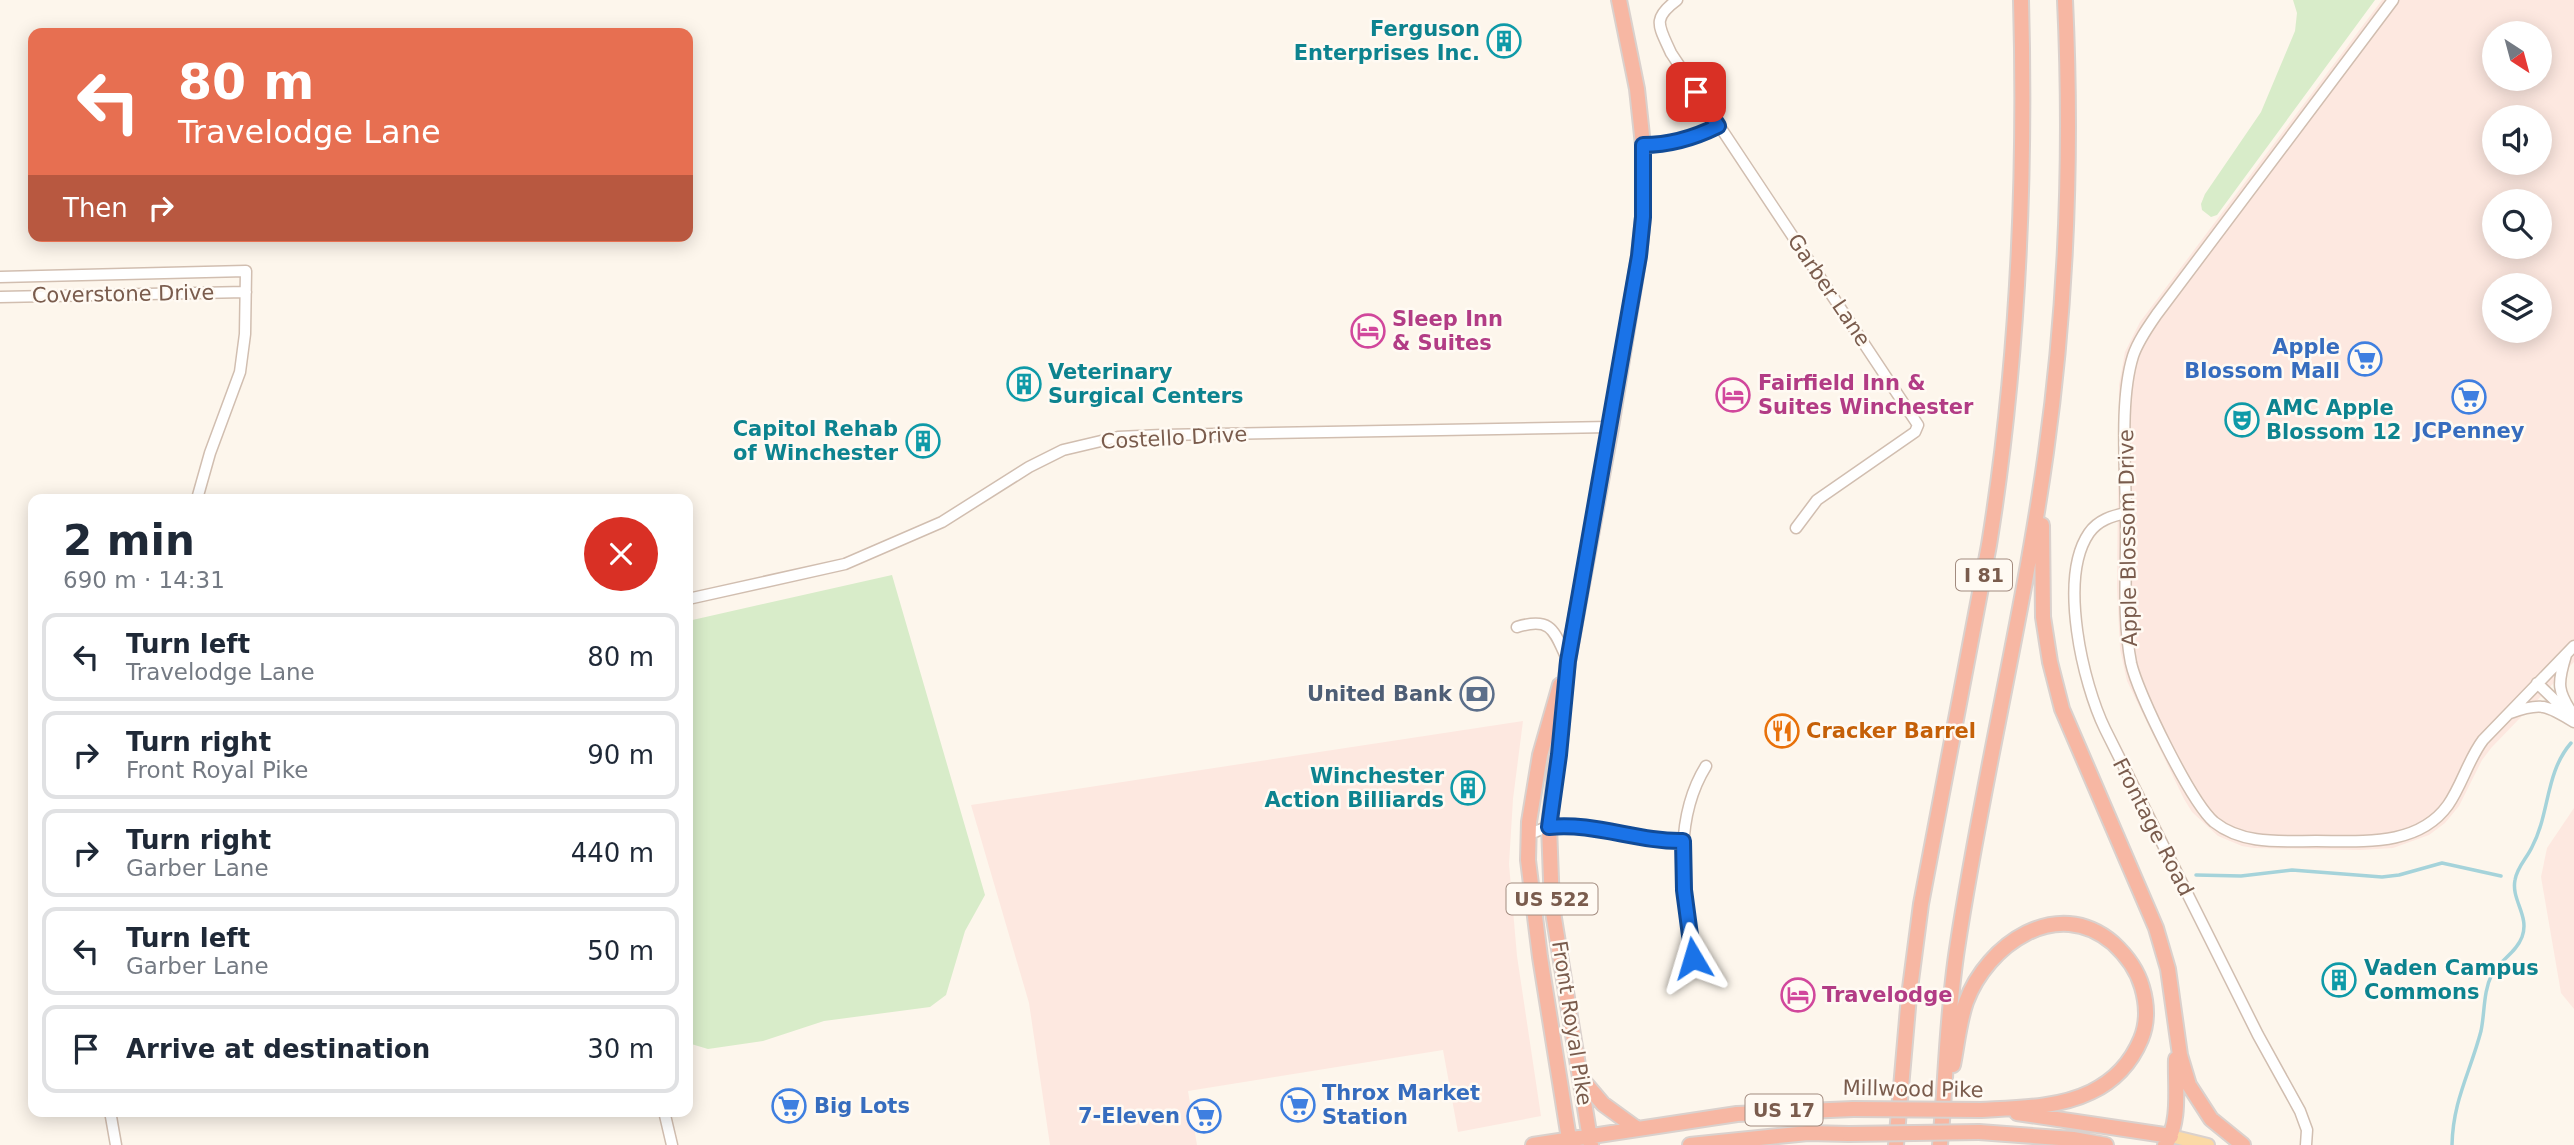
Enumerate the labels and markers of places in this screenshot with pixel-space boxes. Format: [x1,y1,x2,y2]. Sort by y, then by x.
place label: Ferguson Enterprises Inc. [1294,17,1480,65]
building icon: Ferguson Enterprises Inc. [1485,22,1523,60]
pin [1666,62,1726,122]
place label: Sleep Inn & Suites [1392,307,1503,355]
hotel icon: Sleep Inn & Suites [1349,312,1387,350]
place label: Apple Blossom Mall [2184,335,2340,383]
supermarket icon: Apple Blossom Mall [2346,340,2384,378]
place label: Veterinary Surgical Centers [1048,360,1244,408]
building icon: Veterinary Surgical Centers [1005,365,1043,403]
place label: Fairfield Inn & Suites Winchester [1758,371,1974,419]
hotel icon: Fairfield Inn & Suites Winchester [1714,376,1752,414]
supermarket icon: JCPenney [2450,378,2488,416]
place label: AMC Apple Blossom 12 [2266,396,2401,444]
theatre icon: AMC Apple Blossom 12 [2223,401,2261,439]
place label: Capitol Rehab of Winchester [733,417,899,465]
place label: JCPenney [2412,419,2525,443]
building icon: Capitol Rehab of Winchester [904,422,942,460]
bank icon: United Bank [1458,675,1496,713]
place label: United Bank [1307,682,1453,706]
restaurant icon: Cracker Barrel [1763,712,1801,750]
place label: Cracker Barrel [1806,719,1976,743]
place label: Winchester Action Billiards [1265,764,1445,812]
building icon: Winchester Action Billiards [1449,769,1487,807]
place label: Vaden Campus Commons [2364,956,2539,1004]
building icon: Vaden Campus Commons [2320,961,2358,999]
hotel icon: Travelodge [1779,976,1817,1014]
place label: Travelodge [1822,983,1952,1007]
place label: Throx Market Station [1322,1081,1480,1129]
supermarket icon: Throx Market Station [1279,1086,1317,1124]
supermarket icon: Big Lots [770,1087,808,1125]
place label: Big Lots [814,1094,910,1118]
supermarket icon: 7-Eleven [1185,1097,1223,1135]
place label: 7-Eleven [1078,1104,1180,1128]

